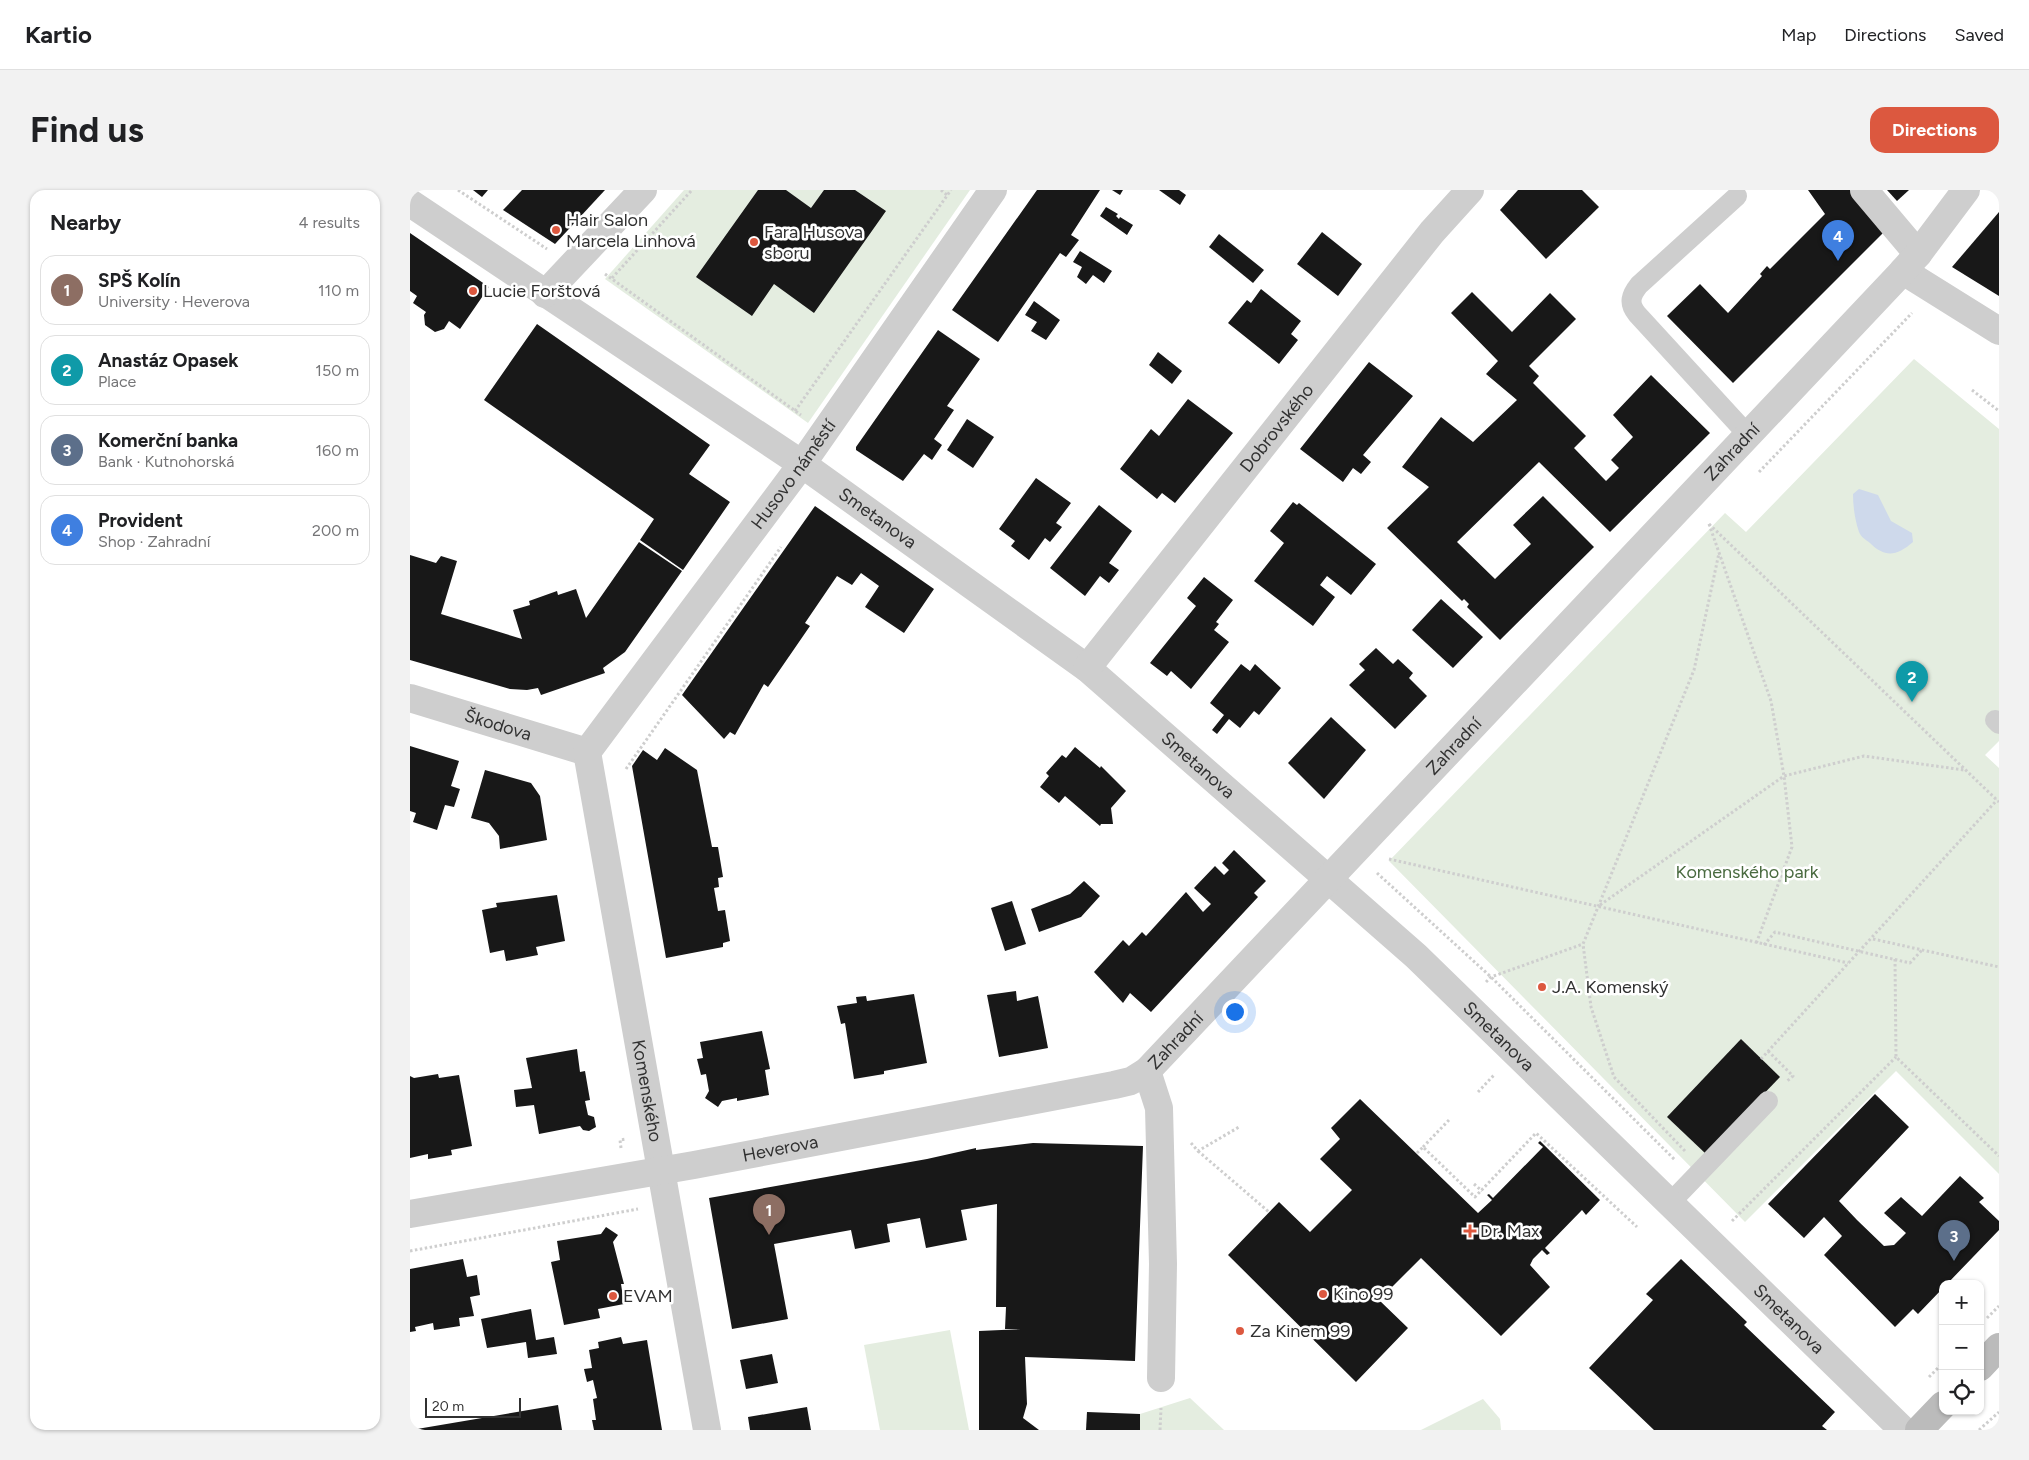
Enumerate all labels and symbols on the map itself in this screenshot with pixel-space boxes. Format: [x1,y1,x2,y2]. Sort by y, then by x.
place label: Hair Salon Marcela Linhová [566,209,696,252]
pin: 4 [1822,220,1854,261]
place label: Fara Husova sboru [764,221,863,264]
marker: Hair Salon Marcela Linhová [550,224,562,236]
marker: Fara Husova sboru [748,236,760,248]
place label: Lucie Forštová [483,280,601,302]
marker: Lucie Forštová [467,285,479,297]
street label: Dobrovského [1235,380,1319,477]
street label: Husovo náměstí [746,415,841,533]
street label: Zahradní [1700,418,1765,485]
street label: Smetanova [834,483,921,554]
pin: 2 [1896,661,1928,702]
street label: Škodova [462,704,534,745]
street label: Zahradní [1422,712,1487,779]
street label: Smetanova [1157,727,1239,803]
park label: Komenského park [1676,861,1819,883]
place label: J.A. Komenský [1552,976,1669,998]
marker: J.A. Komenský [1536,981,1548,993]
street label: Smetanova [1458,997,1539,1076]
your location [1222,999,1248,1025]
street label: Zahradní [1143,1007,1209,1074]
street label: Komenského [627,1038,667,1144]
street label: Heverova [740,1131,820,1167]
pin: 1 [753,1194,785,1235]
place label: Dr. Max [1480,1220,1540,1242]
pin: 3 [1938,1220,1970,1261]
marker: Dr. Max [1464,1225,1476,1237]
street label: Smetanova [1749,1279,1829,1358]
place label: Kino 99 [1333,1283,1393,1305]
place label: EVAM [623,1285,673,1307]
marker: Kino 99 [1317,1288,1329,1300]
marker: EVAM [607,1290,619,1302]
place label: Za Kinem 99 [1250,1320,1350,1342]
marker: Za Kinem 99 [1234,1325,1246,1337]
scale bar [425,1395,521,1418]

